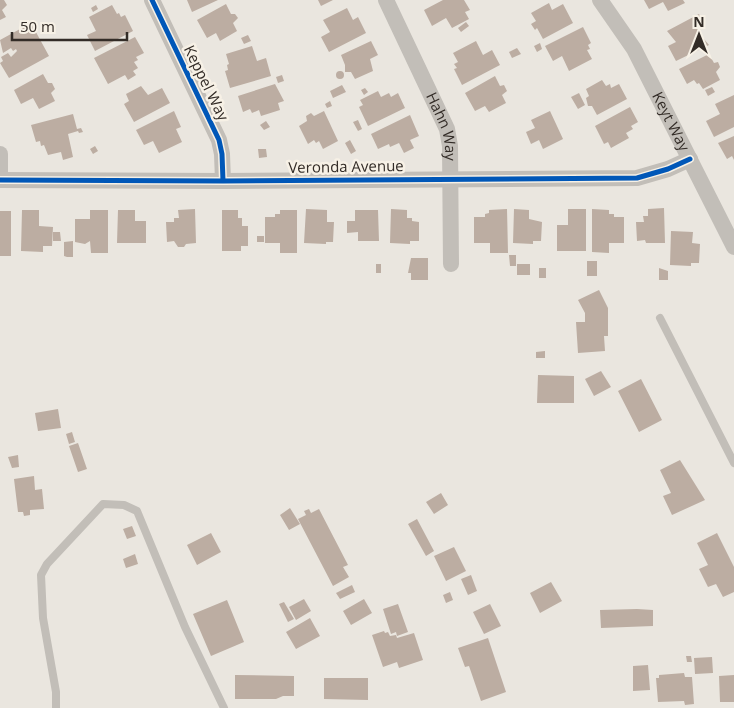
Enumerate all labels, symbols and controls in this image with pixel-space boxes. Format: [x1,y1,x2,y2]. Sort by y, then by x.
scale bar [12,10,128,42]
north arrow [674,10,724,60]
text: N [693,12,705,31]
text: 50 m [20,16,55,36]
street label: Keppel Way [180,41,234,124]
street label: Keyt Way [648,88,695,155]
street label: Hahn Way [422,89,461,161]
street label: Veronda Avenue [288,155,404,177]

